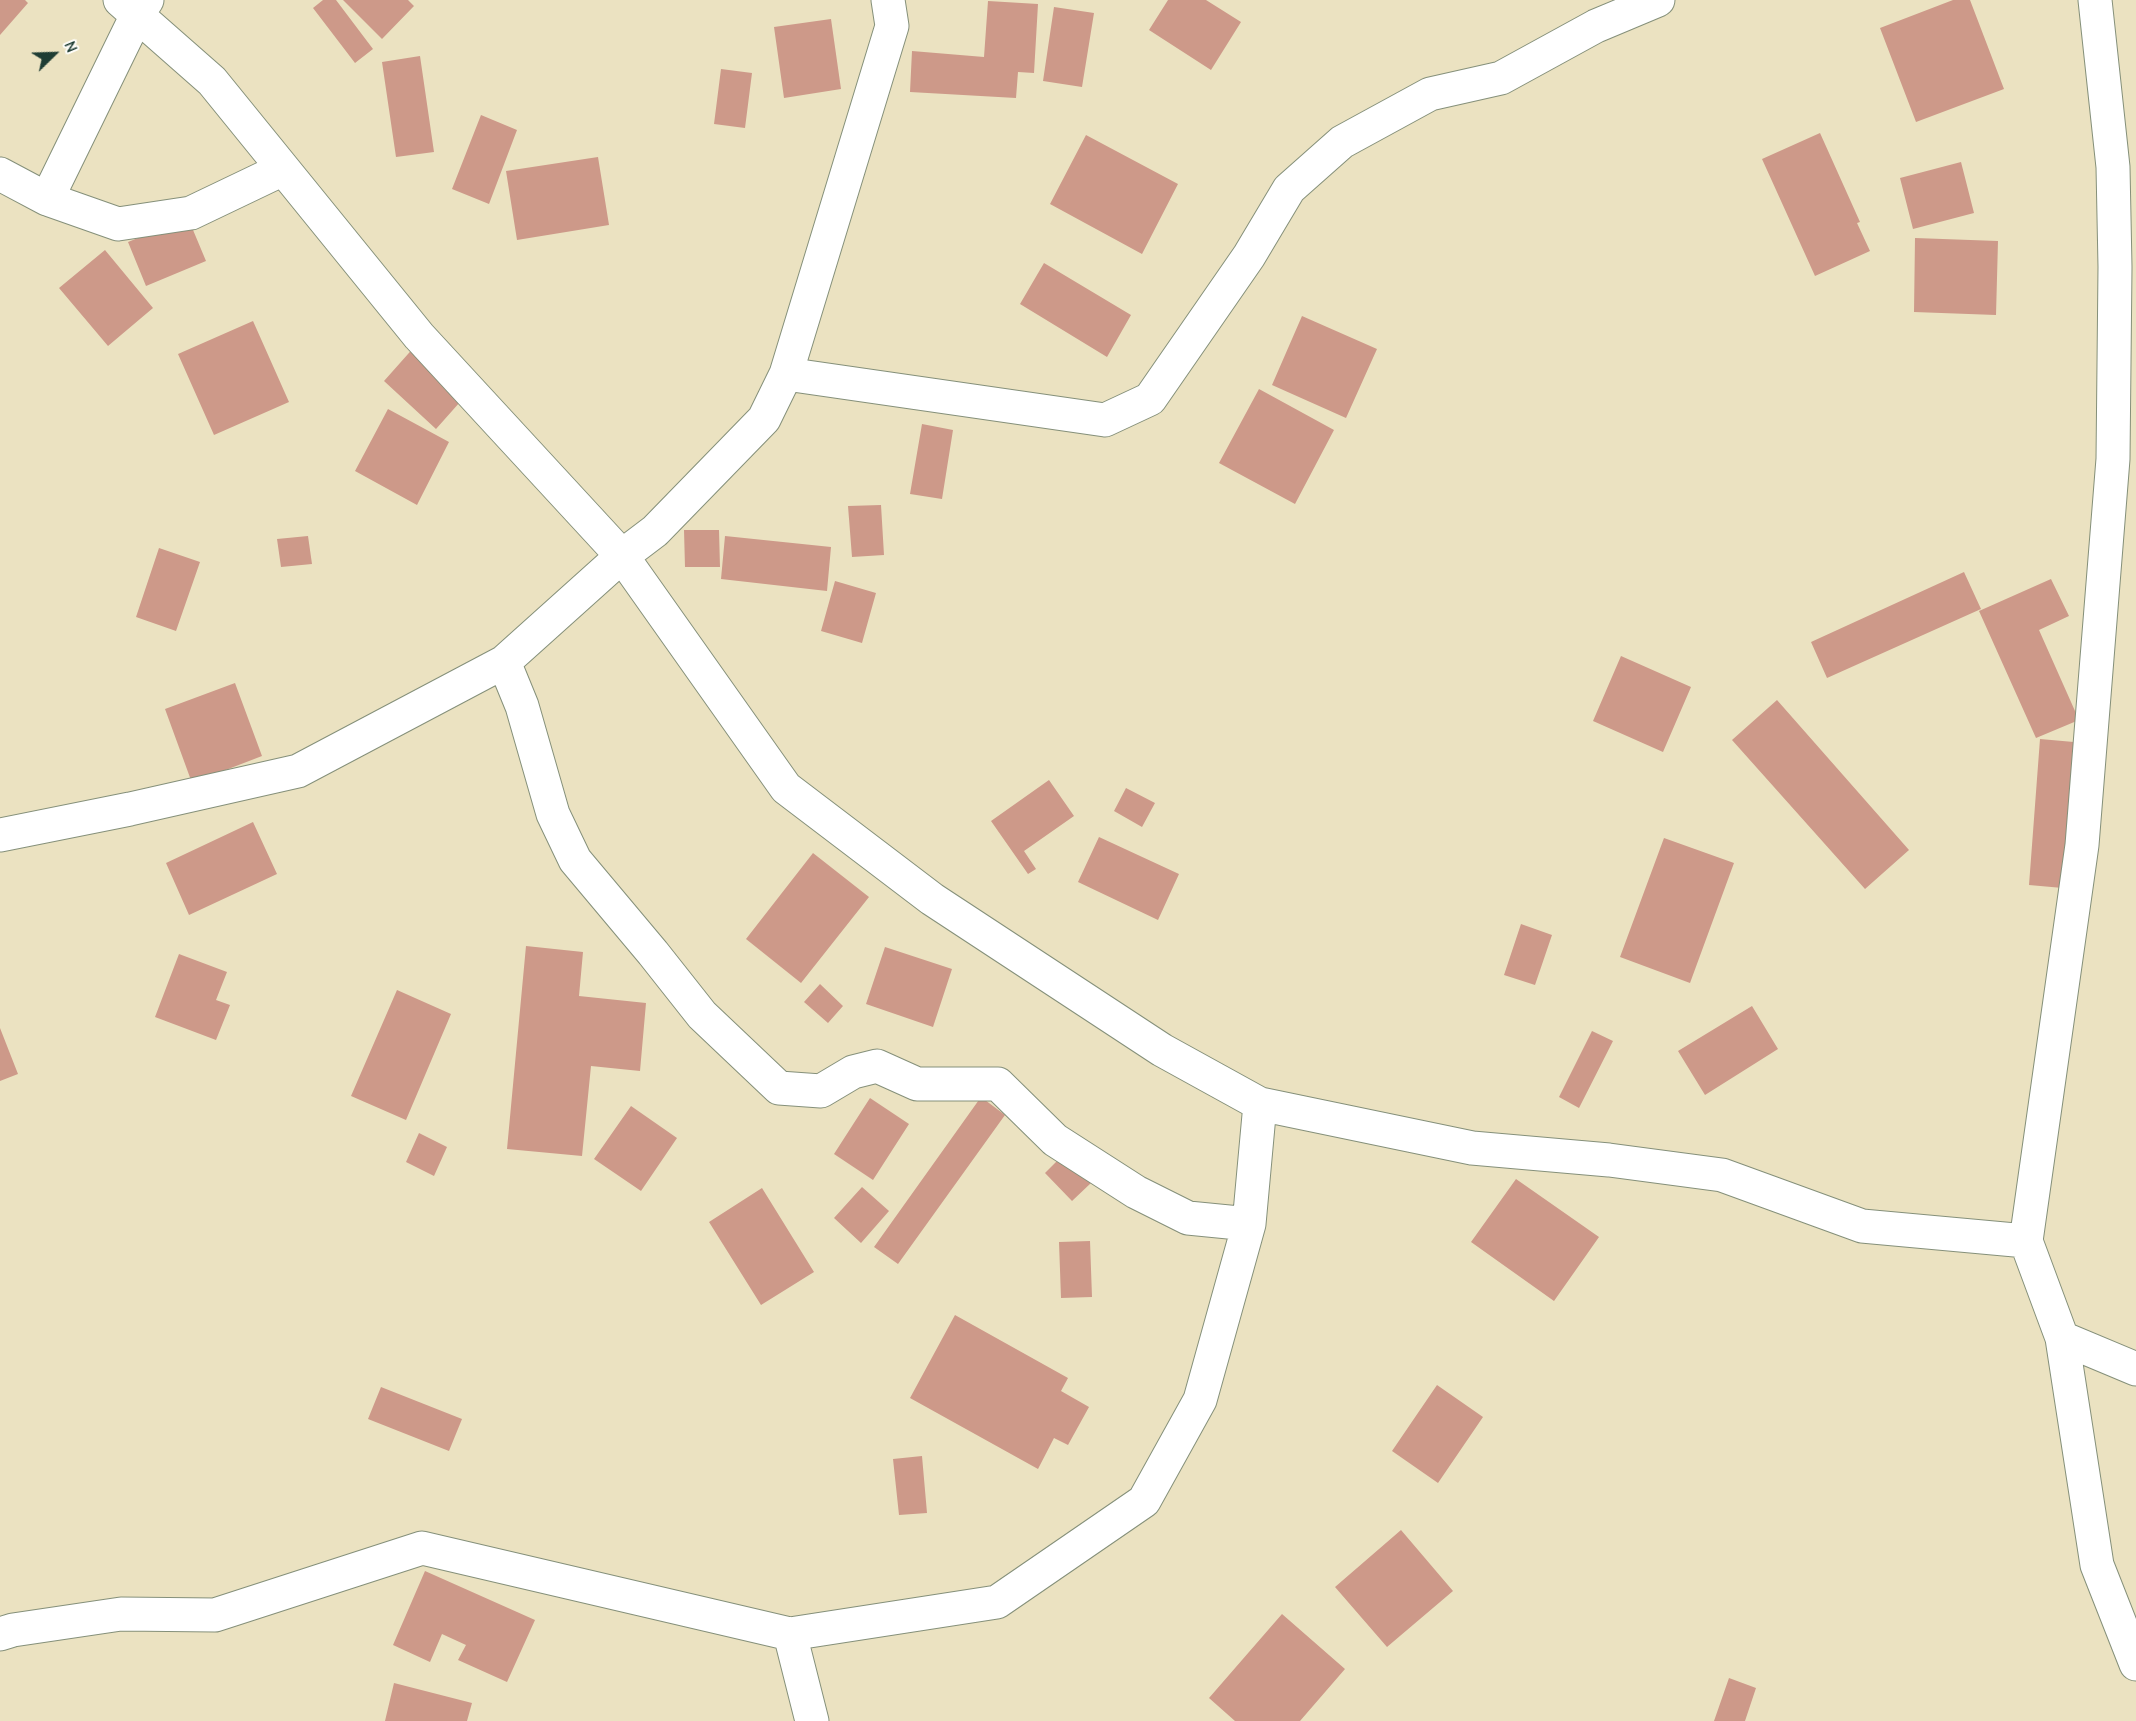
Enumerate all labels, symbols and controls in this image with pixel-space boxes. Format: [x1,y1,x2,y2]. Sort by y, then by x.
north arrow [24,24,84,84]
text: N [60,39,81,55]

